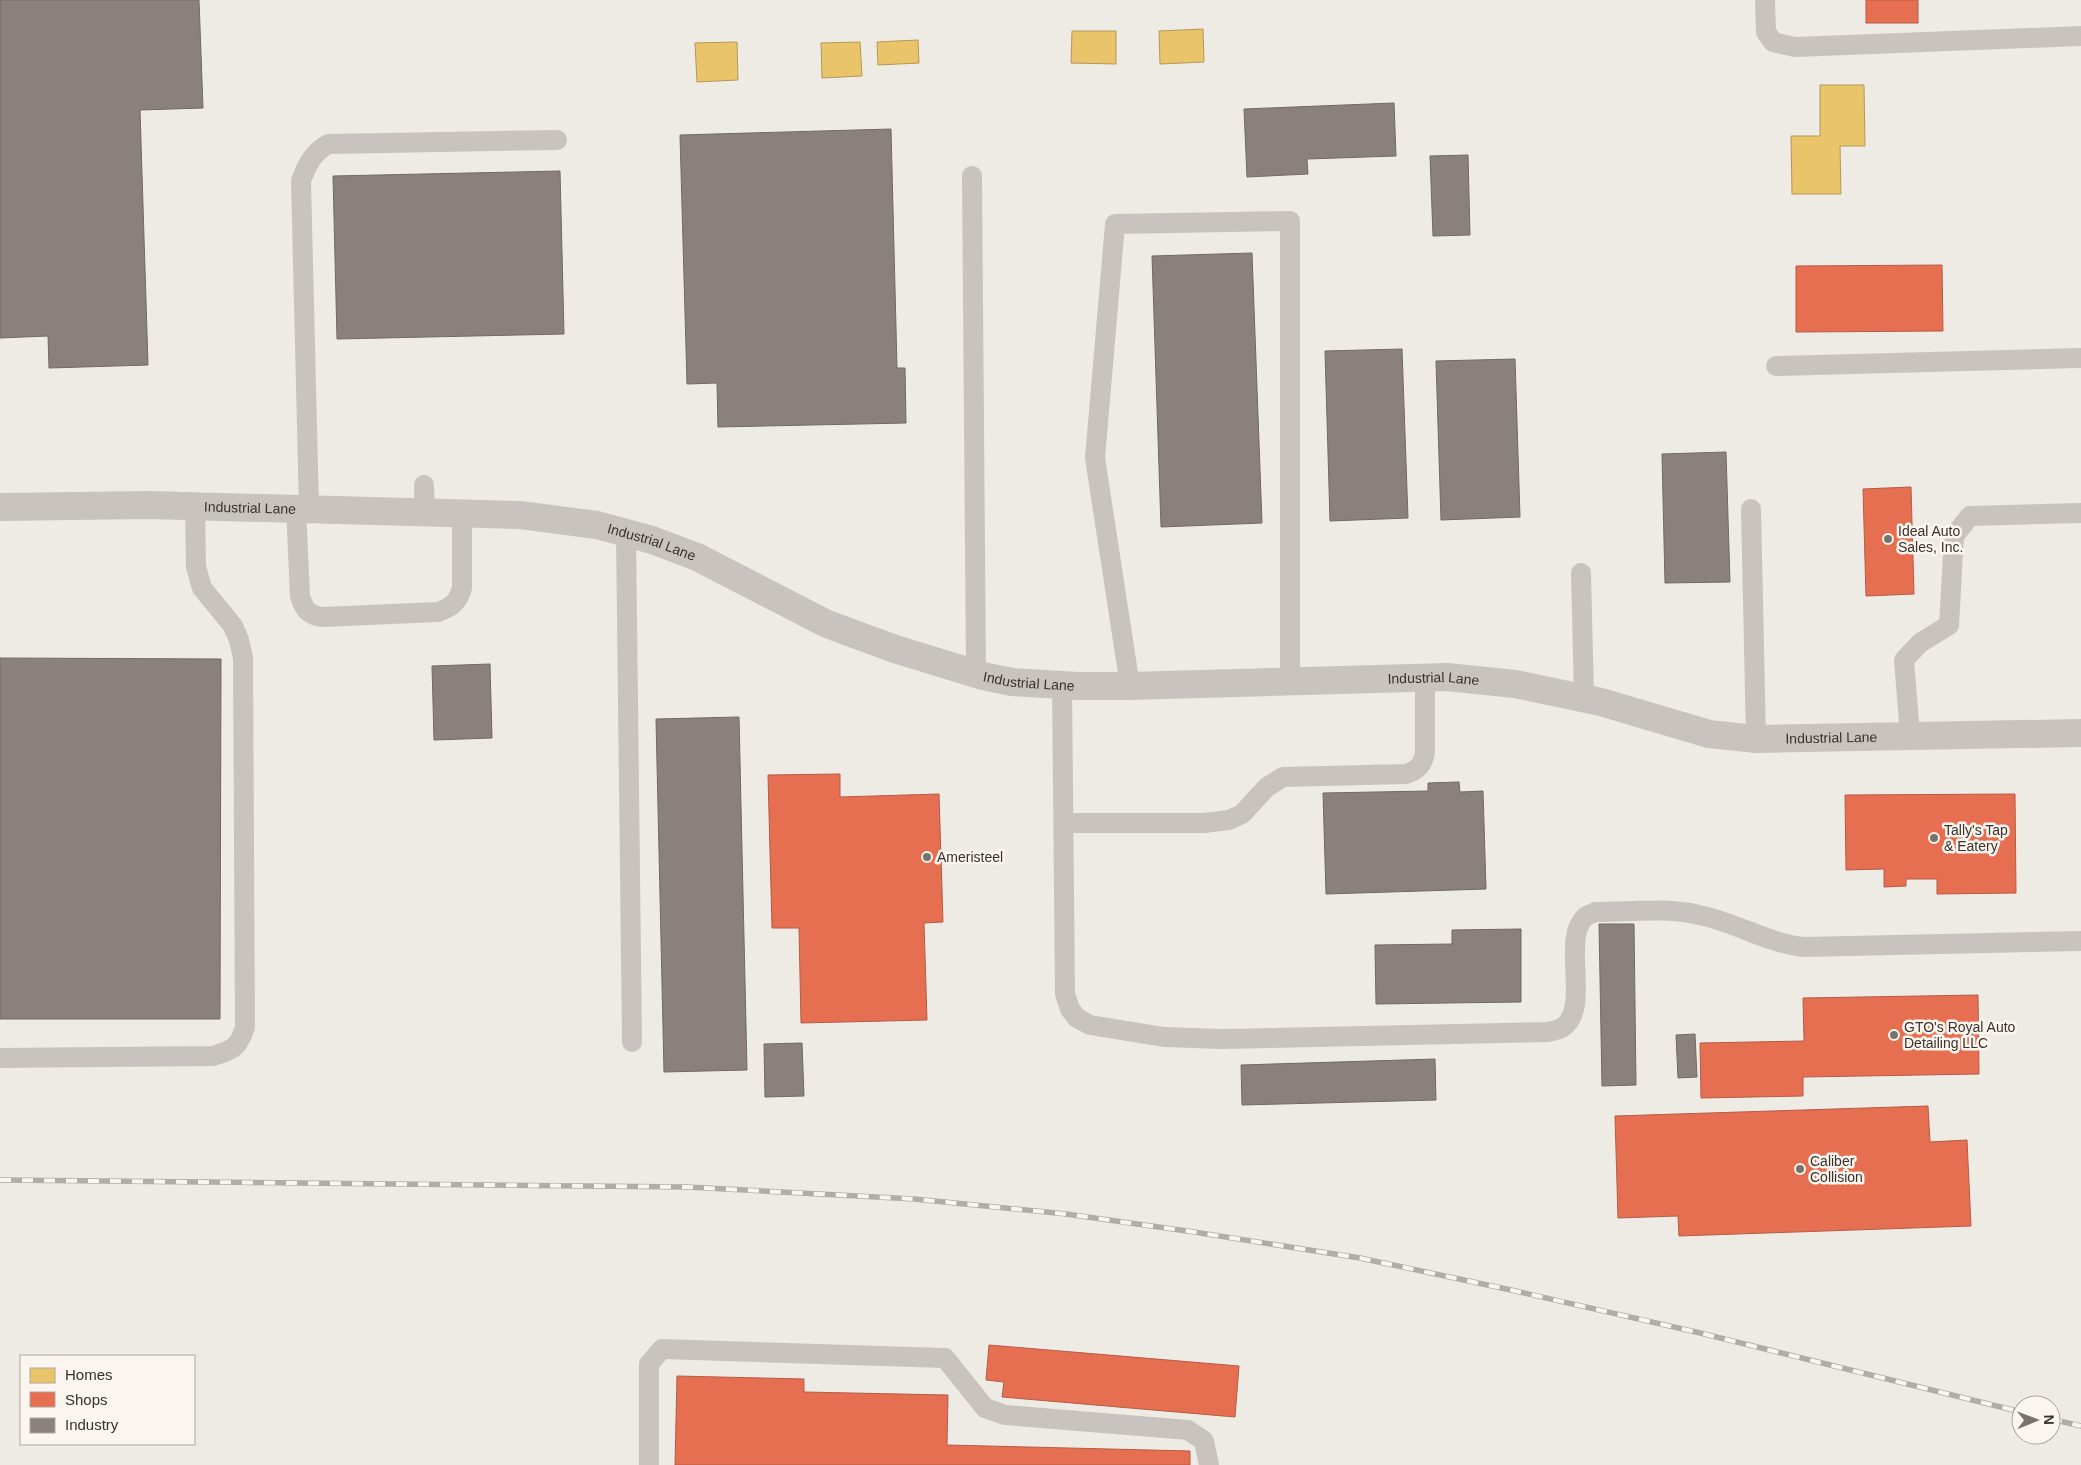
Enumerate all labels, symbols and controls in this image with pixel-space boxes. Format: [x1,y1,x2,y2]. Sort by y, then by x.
street label: Industrial Lane [204,498,296,517]
street label: Industrial Lane [606,520,698,564]
place label: Ideal Auto Sales, Inc. [1898,523,1963,555]
marker: Ideal Auto Sales, Inc. [1882,533,1894,545]
street label: Industrial Lane [982,668,1075,694]
street label: Industrial Lane [1387,669,1480,688]
street label: Industrial Lane [1785,729,1878,746]
place label: Tally's Tap & Eatery [1944,822,2008,854]
marker: Tally's Tap & Eatery [1928,832,1940,844]
place label: Ameristeel [937,849,1003,865]
marker: Ameristeel [921,851,933,863]
place label: GTO's Royal Auto Detailing LLC [1904,1019,2016,1051]
marker: GTO's Royal Auto Detailing LLC [1888,1029,1900,1041]
place label: Caliber Collision [1810,1153,1863,1185]
marker: Caliber Collision [1794,1163,1806,1175]
legend [20,1355,195,1445]
text: Homes [65,1366,113,1383]
text: Shops [65,1391,108,1408]
north arrow [2011,1395,2061,1445]
text: N [2041,1415,2057,1425]
text: Industry [65,1416,119,1433]

